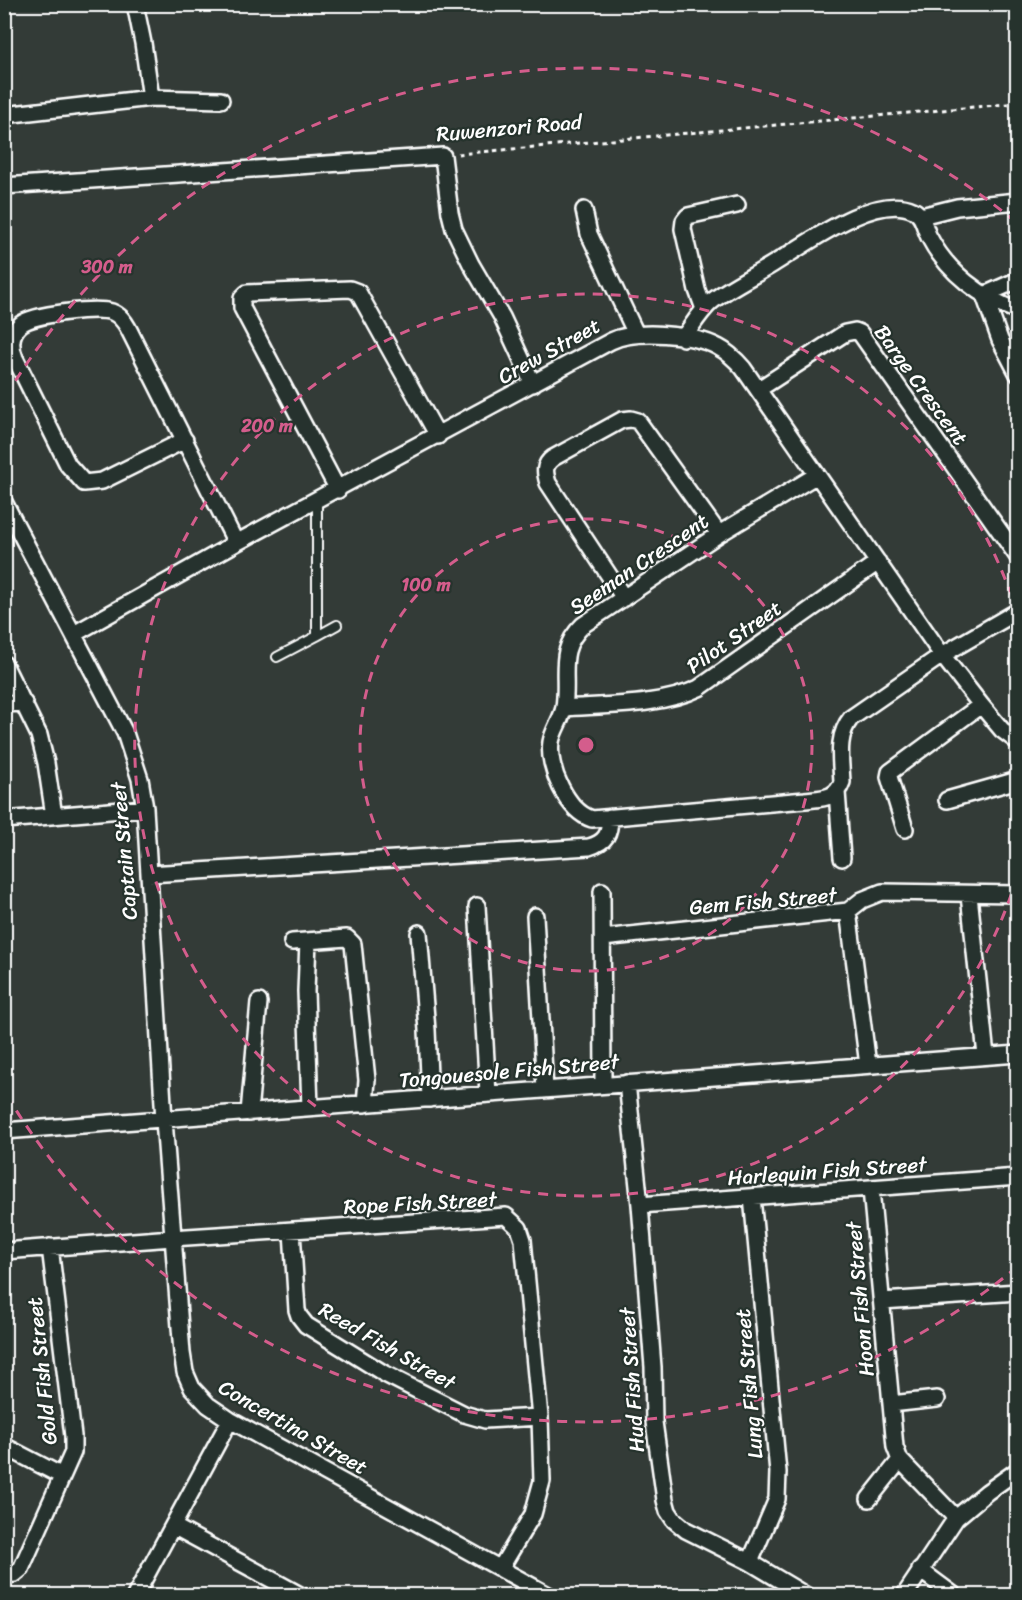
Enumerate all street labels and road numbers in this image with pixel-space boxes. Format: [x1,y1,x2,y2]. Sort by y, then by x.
street label: Ruwenzori Road [435,103,585,153]
street label: Crew Street [490,307,608,395]
street label: Barge Crescent [864,316,978,454]
street label: Seeman Crescent [561,503,717,625]
street label: Pilot Street [678,590,790,684]
street label: Captain Street [99,779,149,921]
street label: Gem Fish Street [688,875,840,926]
street label: Tongouesole Fish Street [398,1042,622,1100]
street label: Harlequin Fish Street [726,1145,929,1197]
street label: Rope Fish Street [343,1180,499,1226]
street label: Hoon Fish Street [834,1218,886,1378]
street label: Reed Fish Street [311,1291,464,1402]
street label: Gold Fish Street [15,1295,69,1447]
street label: Hud Fish Street [608,1305,656,1454]
street label: Lung Fish Street [724,1307,774,1461]
street label: Concertina Street [211,1369,375,1485]

